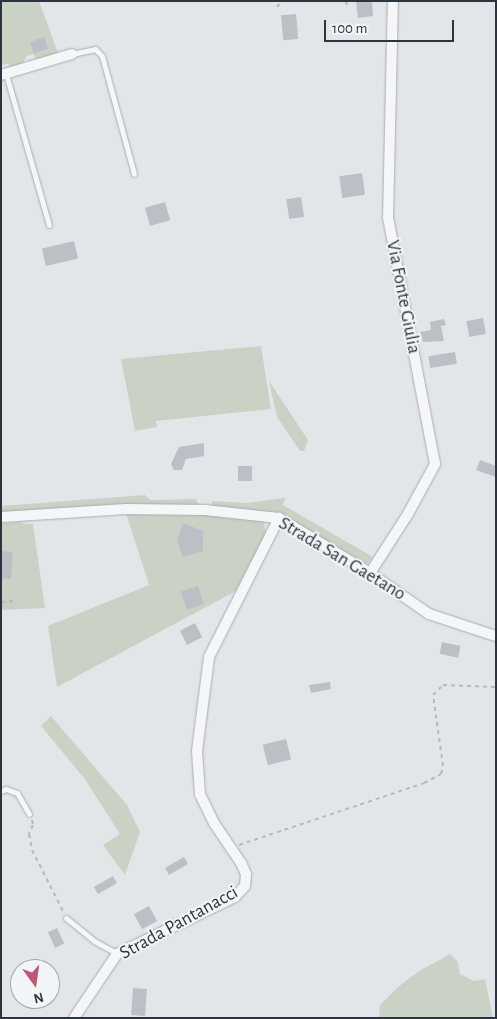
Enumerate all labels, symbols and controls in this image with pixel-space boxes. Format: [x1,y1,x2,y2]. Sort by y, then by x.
scale bar [327,10,457,42]
text: 100 m [332,21,367,36]
street label: Via Fonte Giulia [381,238,425,356]
street label: Strada San Gaetano [274,512,410,606]
street label: Strada Pantanacci [116,881,242,965]
north arrow [10,959,60,1009]
text: N [32,990,45,1006]

